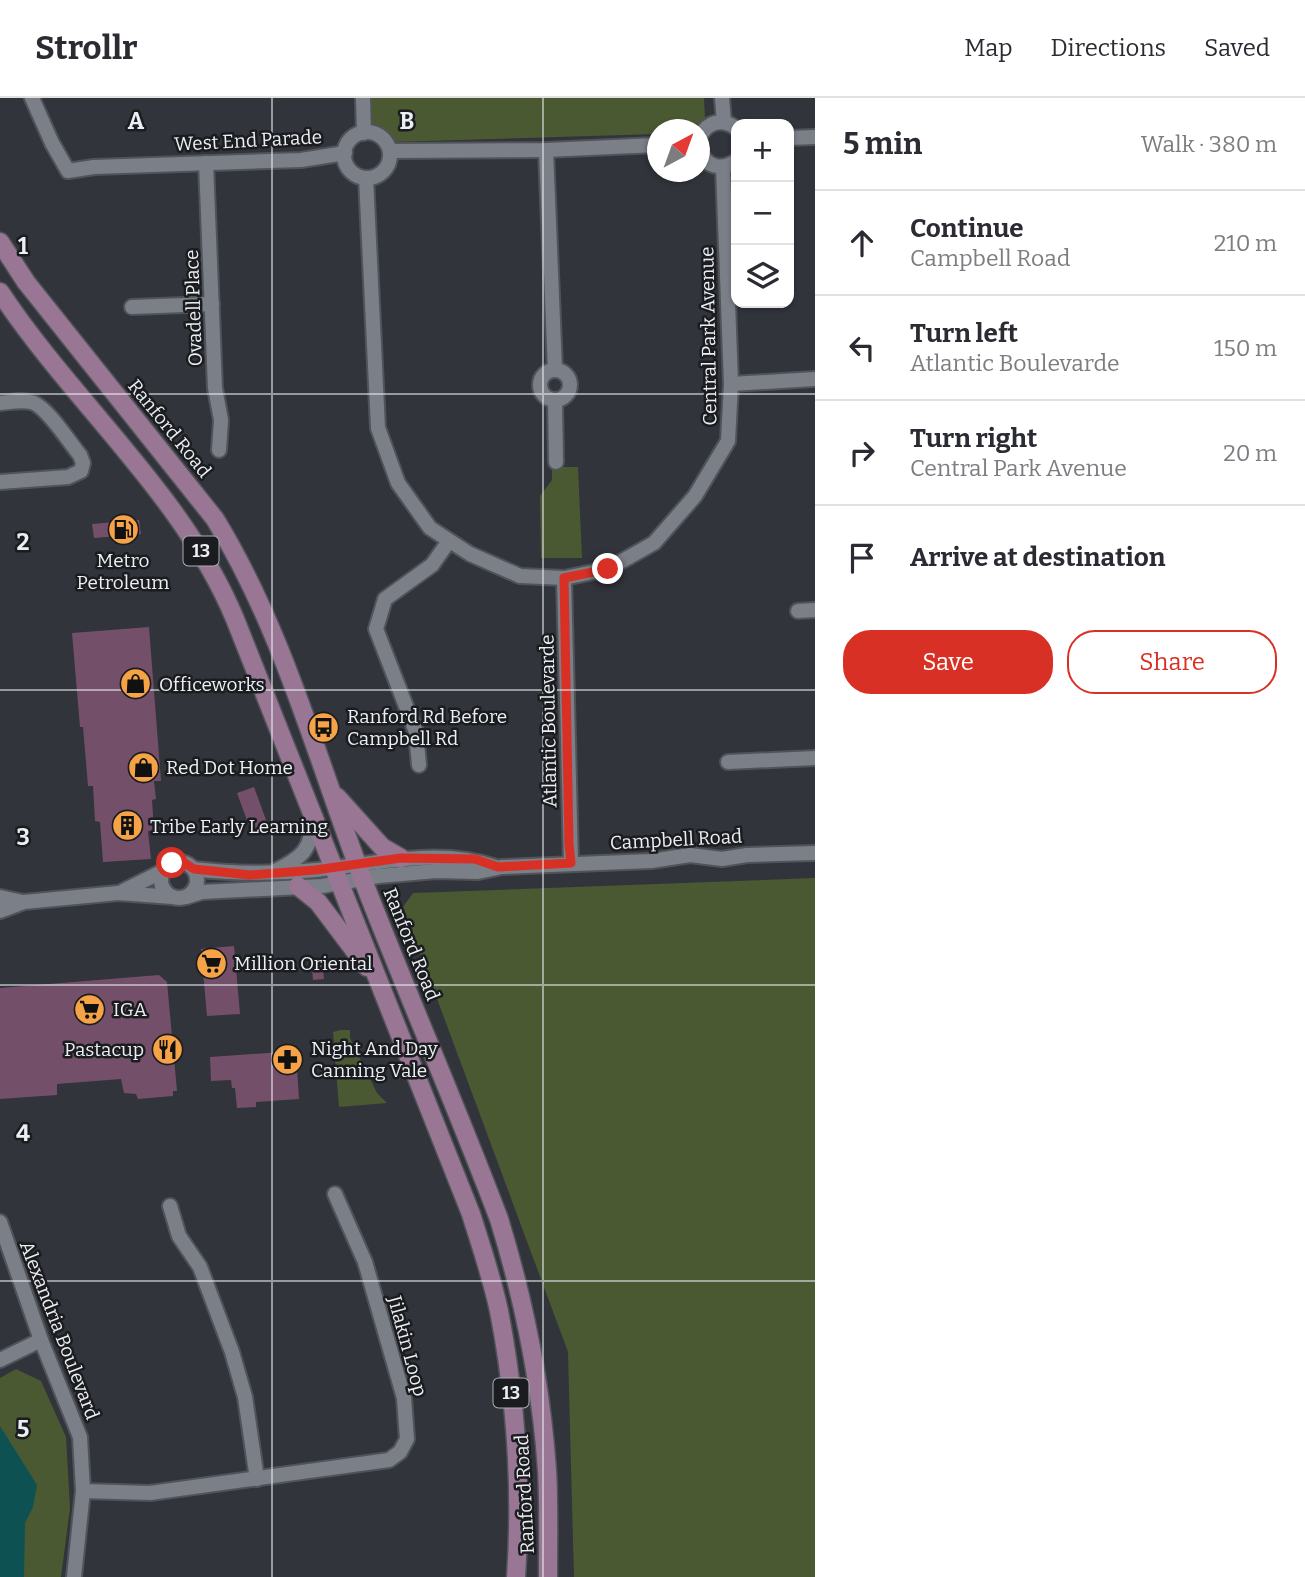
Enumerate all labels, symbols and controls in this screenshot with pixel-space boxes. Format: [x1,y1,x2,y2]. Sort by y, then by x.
text: Strollr [35,28,138,68]
text: Map [964,34,1013,62]
text: Directions [1051,34,1166,62]
text: Saved [1204,34,1270,62]
text: A [128,107,145,135]
text: B [400,107,414,135]
north arrow [647,119,710,182]
map controls [731,119,794,308]
button: + [731,119,794,182]
street label: West End Parade [174,125,323,156]
text: 5 min [843,126,922,162]
text: Walk · 380 m [1141,130,1277,158]
button: − [731,182,794,245]
text: Continue [910,213,1024,244]
icon: ahead [843,224,881,262]
text: 210 m [1214,229,1277,257]
text: 1 [18,232,28,260]
text: Campbell Road [910,244,1070,272]
button: layers [731,245,794,308]
street label: Central Park Avenue [695,246,722,426]
street label: Ovadell Place [180,249,207,367]
text: Turn left [910,318,1018,349]
icon: left [843,329,881,367]
text: 150 m [1214,334,1277,362]
text: Atlantic Boulevarde [910,349,1120,377]
street label: Ranford Road [123,375,216,482]
text: Turn right [910,423,1037,454]
icon: right [843,434,881,472]
text: 20 m [1223,439,1277,467]
text: Central Park Avenue [910,454,1127,482]
fuel station icon: Metro Petroleum [106,512,140,546]
text: 2 [17,528,30,556]
road number: 13 [184,536,218,565]
icon: arrive [843,539,881,577]
text: Arrive at destination [910,542,1165,573]
place label: Metro Petroleum [77,549,169,594]
route end [592,553,623,584]
button: Save [843,630,1053,694]
button: Share [1067,630,1277,694]
street label: Atlantic Boulevarde [535,634,562,808]
shop icon: Officeworks [119,667,153,701]
place label: Officeworks [159,673,265,696]
place label: Ranford Rd Before Campbell Rd [347,705,507,750]
bus stop icon: Ranford Rd Before Campbell Rd [307,710,341,744]
shop icon: Red Dot Home [126,750,160,784]
place label: Red Dot Home [166,756,293,779]
building icon: Tribe Early Learning [110,809,144,843]
place label: Tribe Early Learning [150,815,329,838]
text: 3 [16,823,30,851]
street label: Campbell Road [609,825,743,854]
route start [156,847,187,878]
street label: Ranford Road [378,884,445,1004]
supermarket icon: Million Oriental [194,946,228,980]
place label: Million Oriental [234,952,373,975]
supermarket icon: IGA [73,992,107,1026]
place label: IGA [113,998,148,1021]
restaurant icon: Pastacup [150,1032,184,1066]
place label: Night And Day Canning Vale [311,1037,439,1082]
place label: Pastacup [64,1038,144,1061]
pharmacy icon: Night And Day Canning Vale [271,1042,305,1076]
text: 4 [16,1119,30,1147]
street label: Alexandria Boulevard [15,1238,104,1423]
street label: Jilakin Loop [383,1292,432,1399]
road number: 13 [494,1378,528,1408]
text: 5 [17,1415,29,1443]
street label: Ranford Road [510,1434,539,1554]

